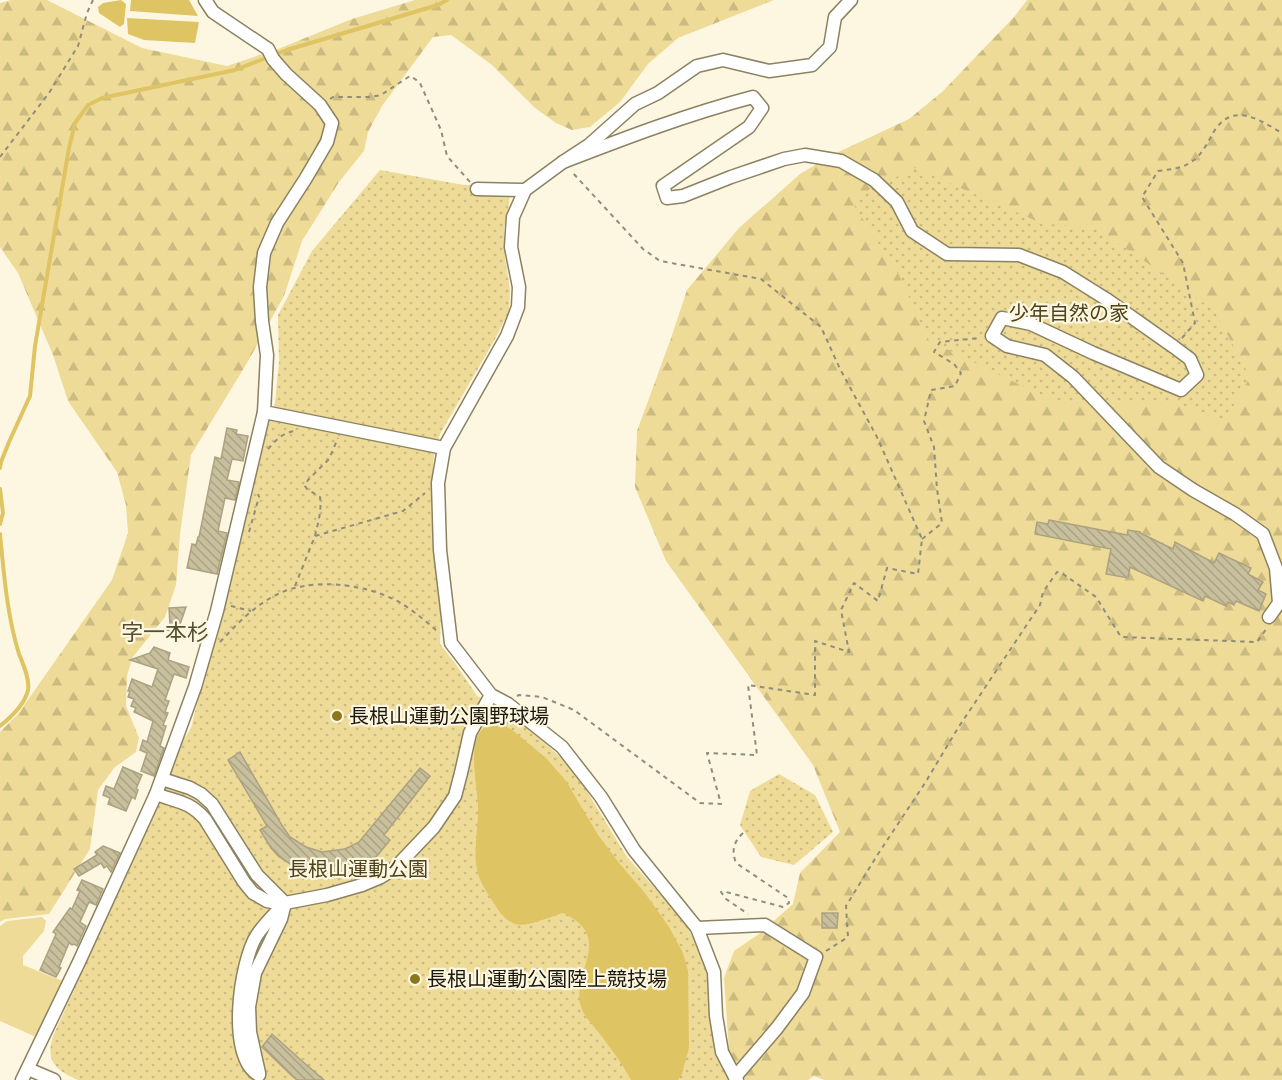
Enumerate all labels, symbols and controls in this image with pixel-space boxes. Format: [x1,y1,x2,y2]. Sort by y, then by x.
park label: 少年自然の家 [1009,300,1129,328]
district label: 字一本杉 [121,617,209,649]
place label: 長根山運動公園野球場 [349,703,549,731]
marker: 長根山運動公園野球場 [330,709,344,723]
park label: 長根山運動公園 [288,856,428,884]
place label: 長根山運動公園陸上競技場 [427,966,667,994]
marker: 長根山運動公園陸上競技場 [408,972,422,986]

